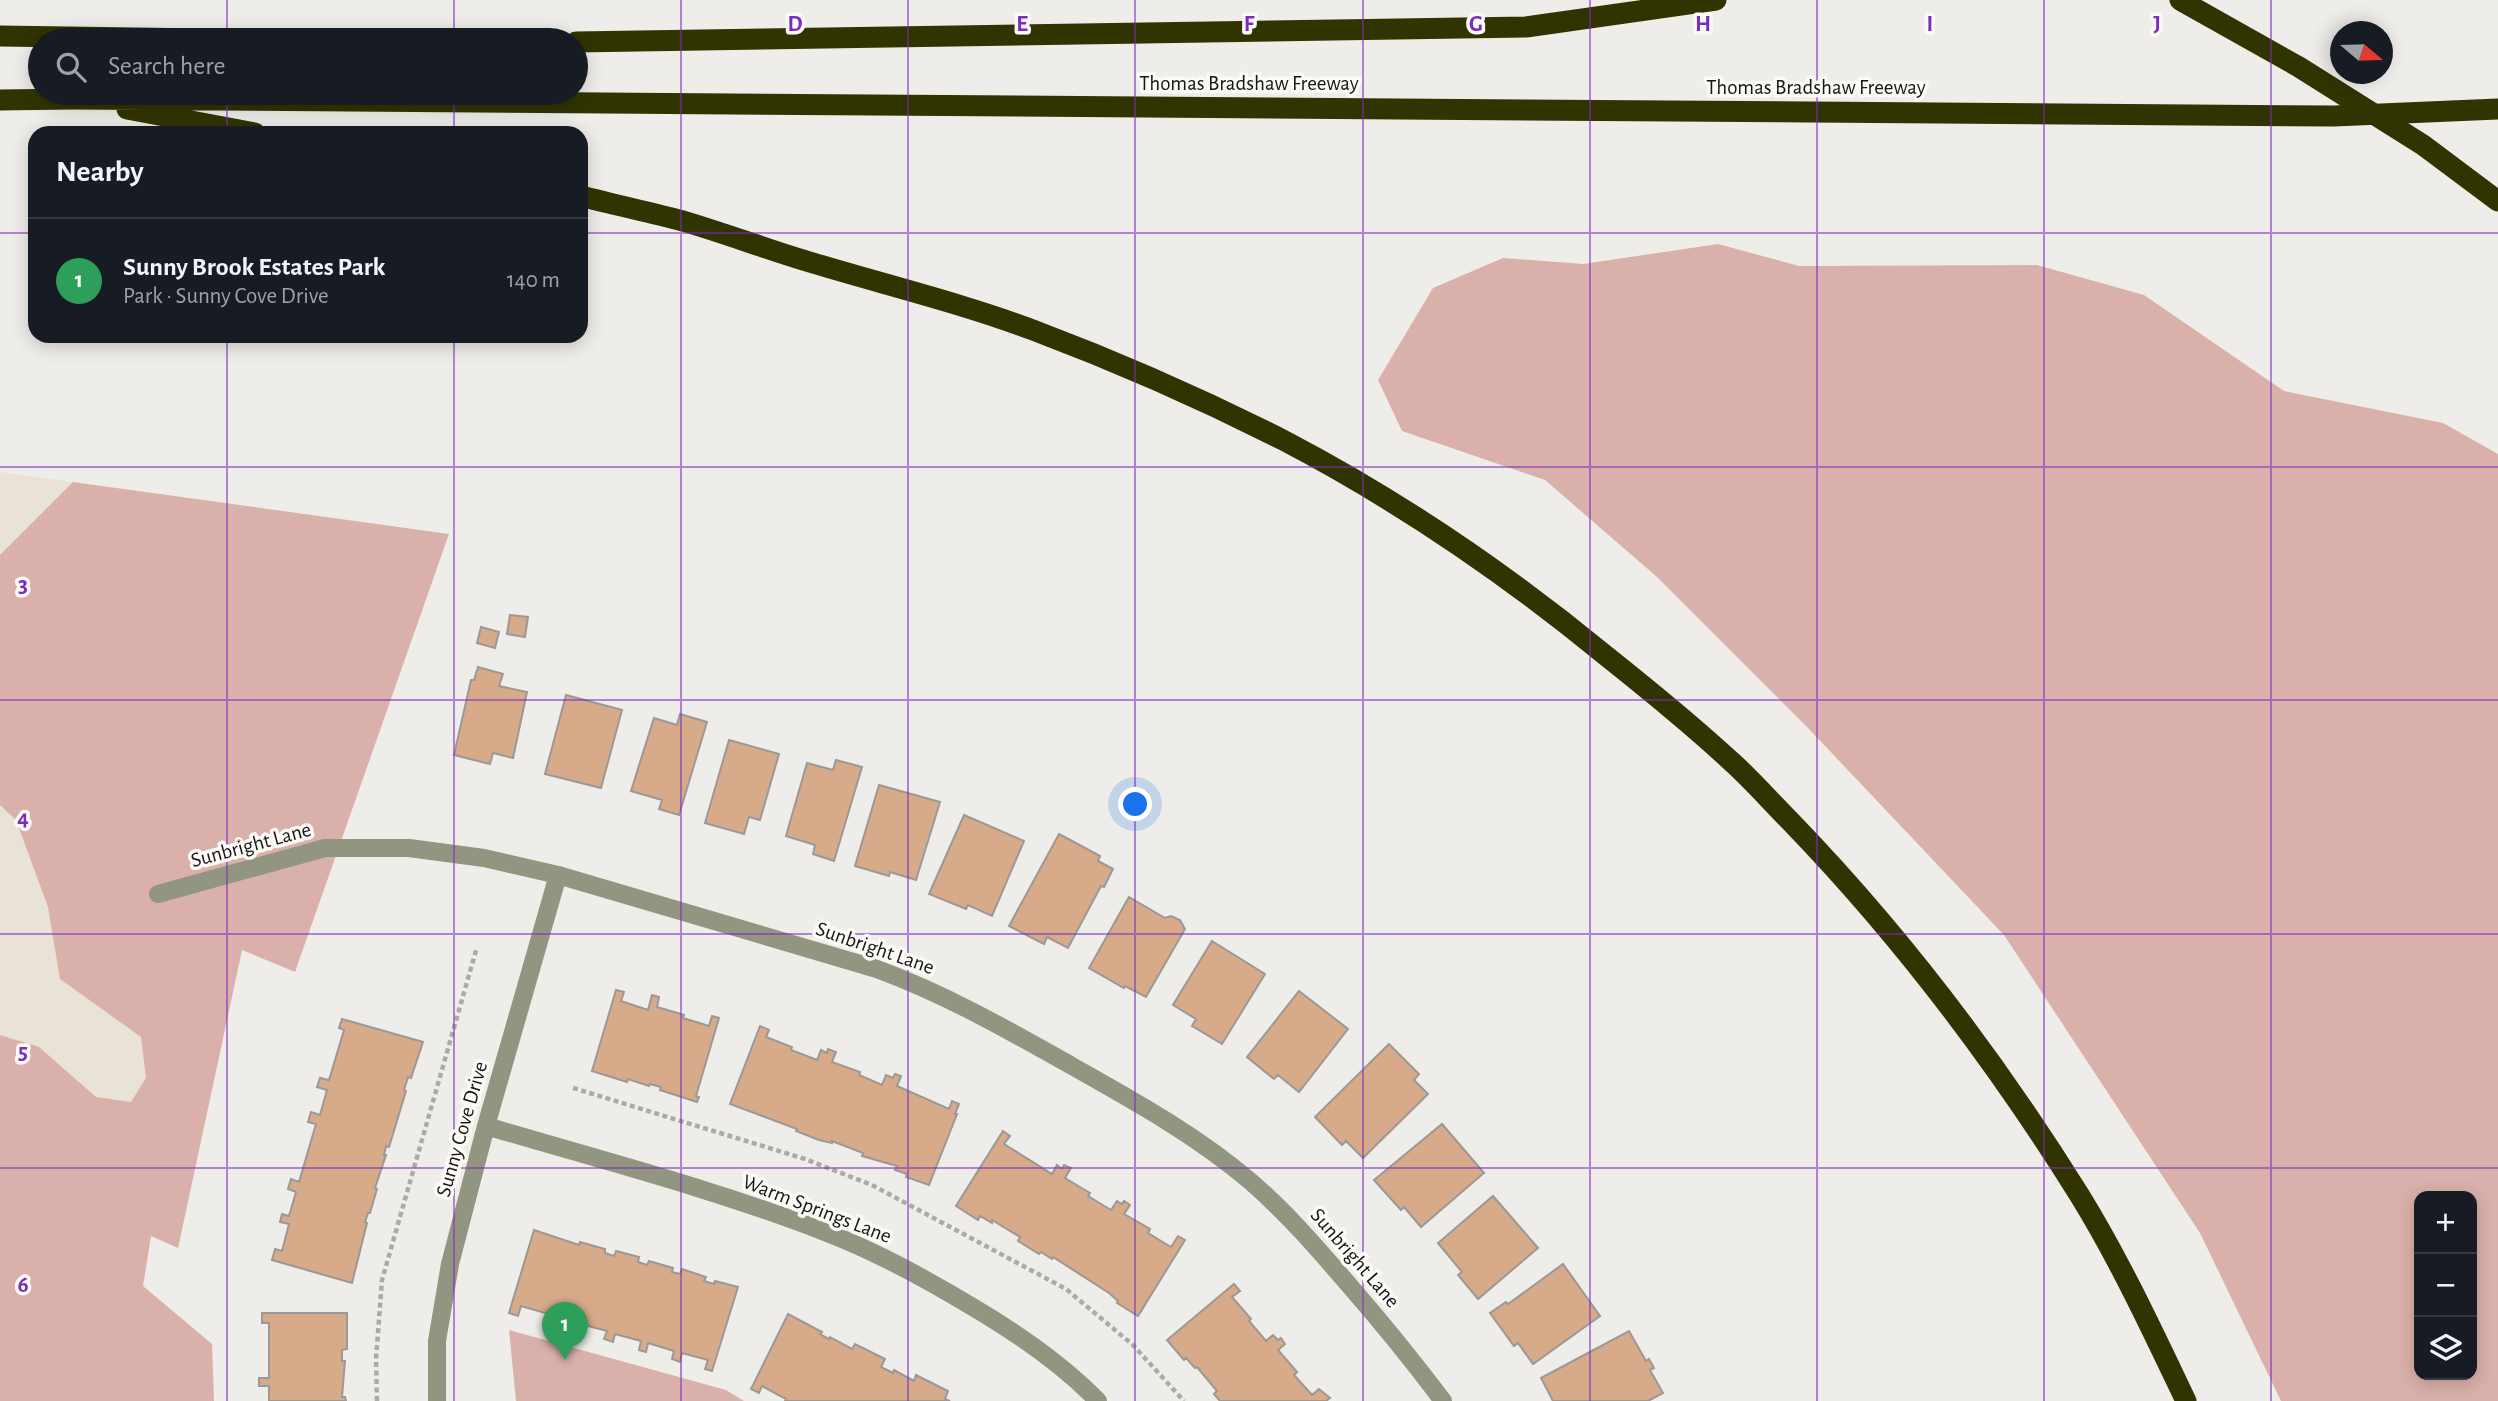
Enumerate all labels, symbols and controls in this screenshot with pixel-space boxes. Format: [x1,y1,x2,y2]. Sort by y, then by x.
text: D [787,13,803,36]
text: E [1016,13,1028,36]
text: F [1244,13,1255,36]
text: G [1469,13,1483,36]
text: H [1695,13,1711,36]
text: I [1927,13,1933,36]
text: J [2153,13,2161,36]
north arrow [2330,21,2393,84]
search box [28,28,588,105]
icon: search [52,48,90,86]
text: Search here [108,53,226,79]
street label: Thomas Bradshaw Freeway [1139,73,1359,94]
street label: Thomas Bradshaw Freeway [1706,77,1926,98]
text: Nearby [56,157,144,187]
text: Sunny Brook Estates Park [123,254,385,280]
text: 1 [75,269,83,292]
text: 140 m [507,269,560,292]
text: Park · Sunny Cove Drive [123,285,329,308]
text: 3 [18,574,28,597]
your location [1118,787,1152,821]
text: 4 [17,807,29,830]
street label: Sunbright Lane [189,819,313,871]
street label: Sunbright Lane [813,918,937,978]
text: 5 [18,1041,28,1064]
street label: Sunny Cove Drive [433,1059,491,1199]
street label: Warm Springs Lane [740,1171,894,1247]
map controls [2414,1191,2477,1380]
button: + [2414,1191,2477,1254]
street label: Sunbright Lane [1306,1204,1404,1312]
button: − [2414,1254,2477,1317]
text: 6 [17,1274,29,1297]
pin: 1 [542,1302,588,1360]
button: layers [2414,1317,2477,1380]

